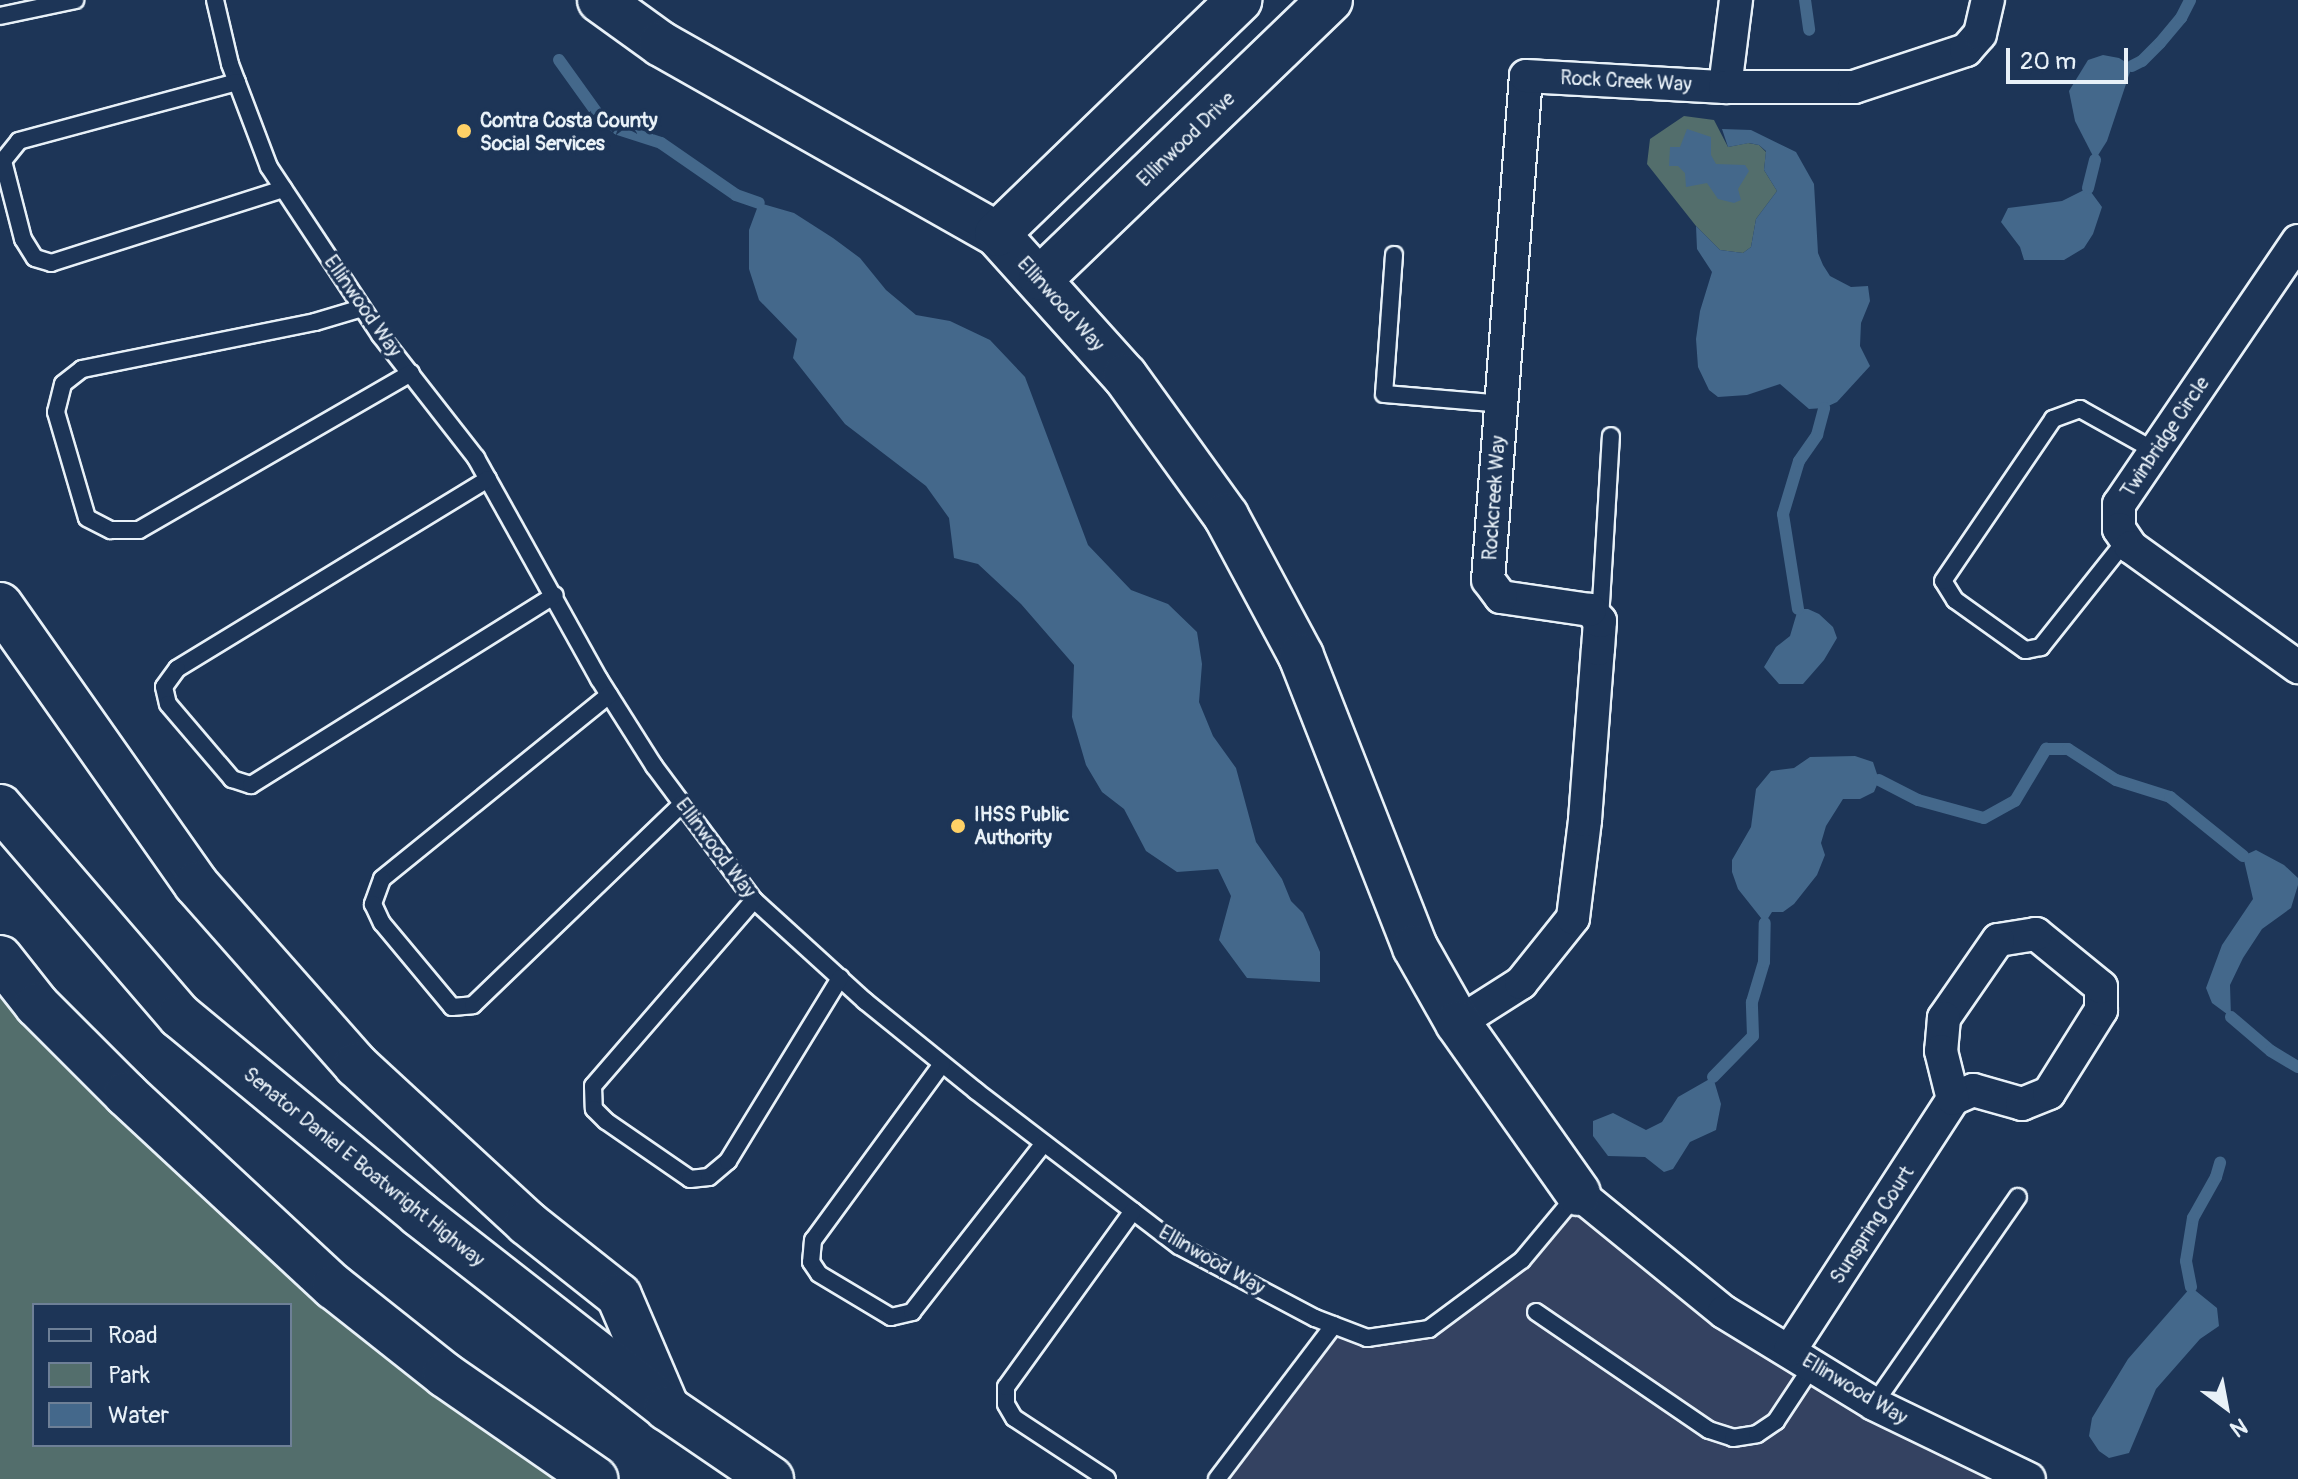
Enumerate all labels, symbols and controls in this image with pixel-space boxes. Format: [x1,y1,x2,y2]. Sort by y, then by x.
scale bar [2010,32,2132,82]
text: 20 m [2020,47,2076,76]
street label: Rock Creek Way [1560,66,1692,96]
street label: Ellinwood Drive [1132,86,1240,192]
place label: Contra Costa County Social Services [480,108,657,155]
marker: Contra Costa County Social Services [455,122,473,140]
street label: Ellinwood Way [319,251,407,361]
street label: Ellinwood Way [1012,252,1110,356]
street label: Twinbridge Circle [2116,372,2214,502]
street label: Rockcreek Way [1478,435,1510,561]
street label: Ellinwood Way [671,793,761,903]
place label: IHSS Public Authority [974,802,1069,849]
marker: IHSS Public Authority [949,817,967,835]
street label: Senator Daniel E Boatwright Highway [239,1062,489,1272]
street label: Sunspring Court [1825,1162,1919,1288]
street label: Ellinwood Way [1155,1220,1269,1300]
legend [32,1303,292,1447]
text: Road [108,1321,158,1350]
street label: Ellinwood Way [1798,1348,1912,1430]
text: Park [108,1361,150,1390]
north arrow [2186,1367,2266,1447]
text: Water [108,1401,169,1430]
text: N [2225,1412,2252,1443]

